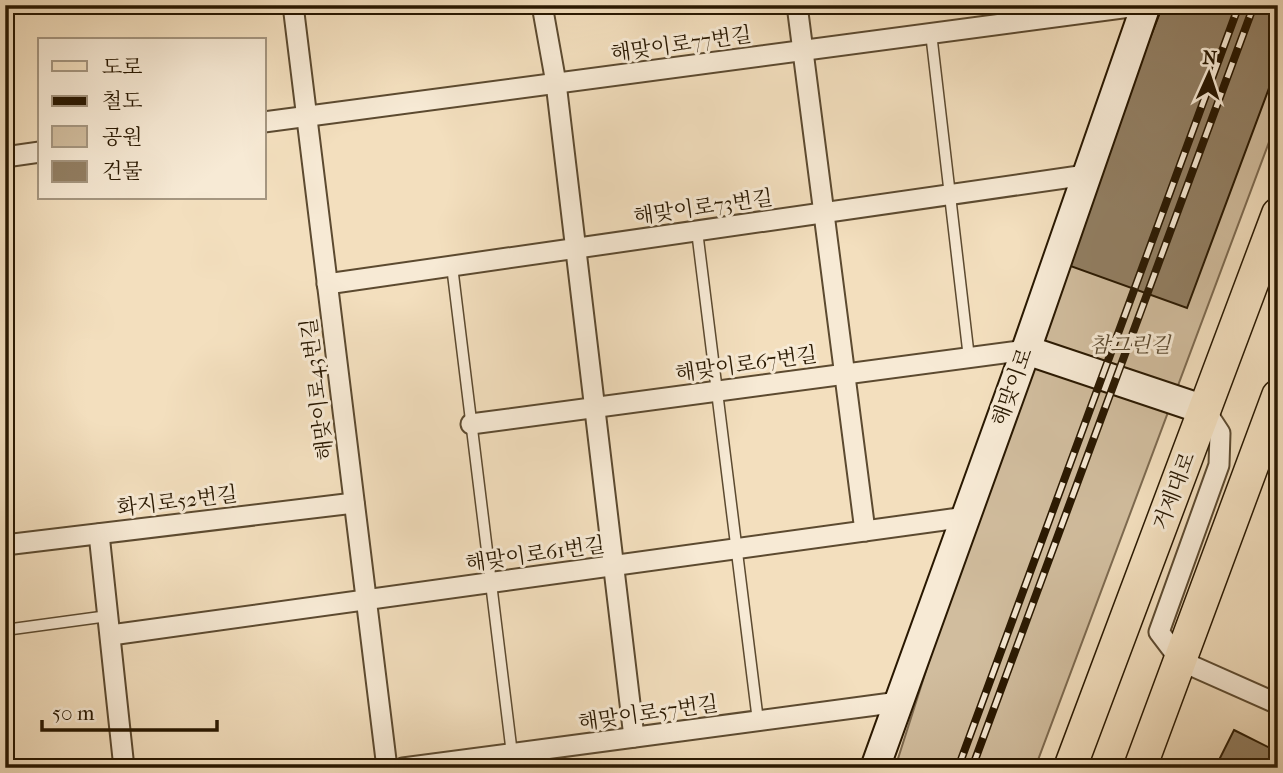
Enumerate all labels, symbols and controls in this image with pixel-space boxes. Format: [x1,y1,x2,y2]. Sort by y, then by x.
street label: 해맞이로77번길 [609,22,753,66]
legend [38,38,266,200]
north arrow [1174,38,1244,108]
text: N [1202,47,1218,69]
text: 도로 [102,55,143,79]
text: 철도 [102,89,143,113]
text: 공원 [102,125,143,149]
text: 건물 [102,159,143,183]
street label: 해맞이로73번길 [632,185,774,229]
street label: 해맞이로43번길 [296,317,338,461]
park label: 참그린길 [1089,333,1172,357]
street label: 해맞이로67번길 [673,342,819,386]
street label: 해맞이로 [987,345,1037,429]
street label: 거제대로 [1148,449,1200,533]
street label: 화지로52번길 [115,482,239,520]
street label: 해맞이로61번길 [464,532,606,576]
scale bar [42,689,217,733]
street label: 해맞이로57번길 [577,691,719,735]
text: 50 m [52,701,95,725]

